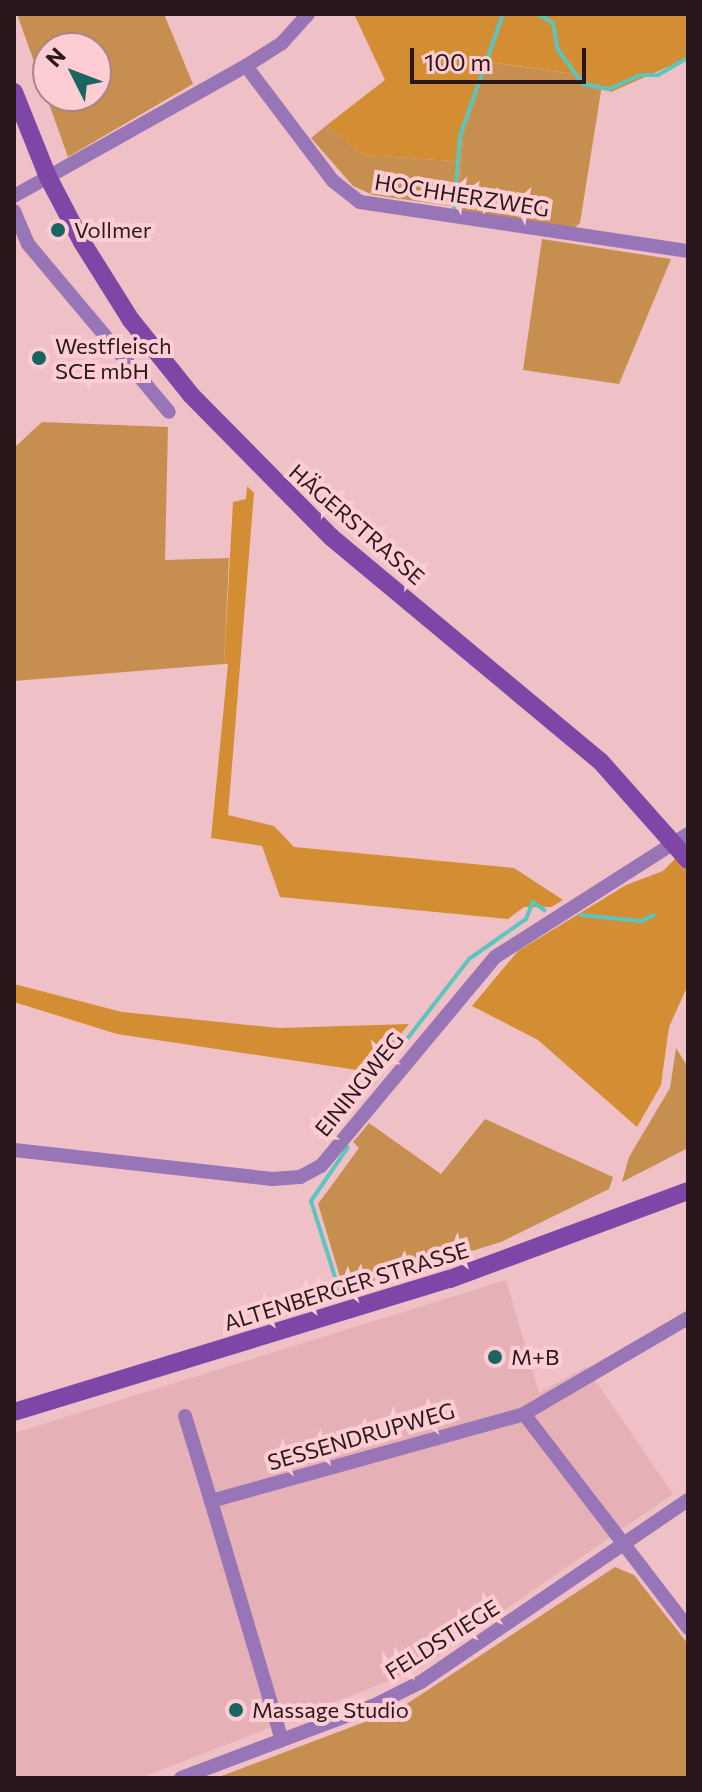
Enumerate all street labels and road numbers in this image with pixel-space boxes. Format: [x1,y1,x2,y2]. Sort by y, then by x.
street label: HOCHHERZWEG [373,168,551,222]
street label: HÄGERSTRASSE [284,458,430,590]
street label: EININGWEG [309,1027,409,1141]
street label: ALTENBERGER STRASSE [220,1236,472,1336]
street label: SESSENDRUPWEG [264,1397,458,1475]
street label: FELDSTIEGE [380,1593,504,1685]

